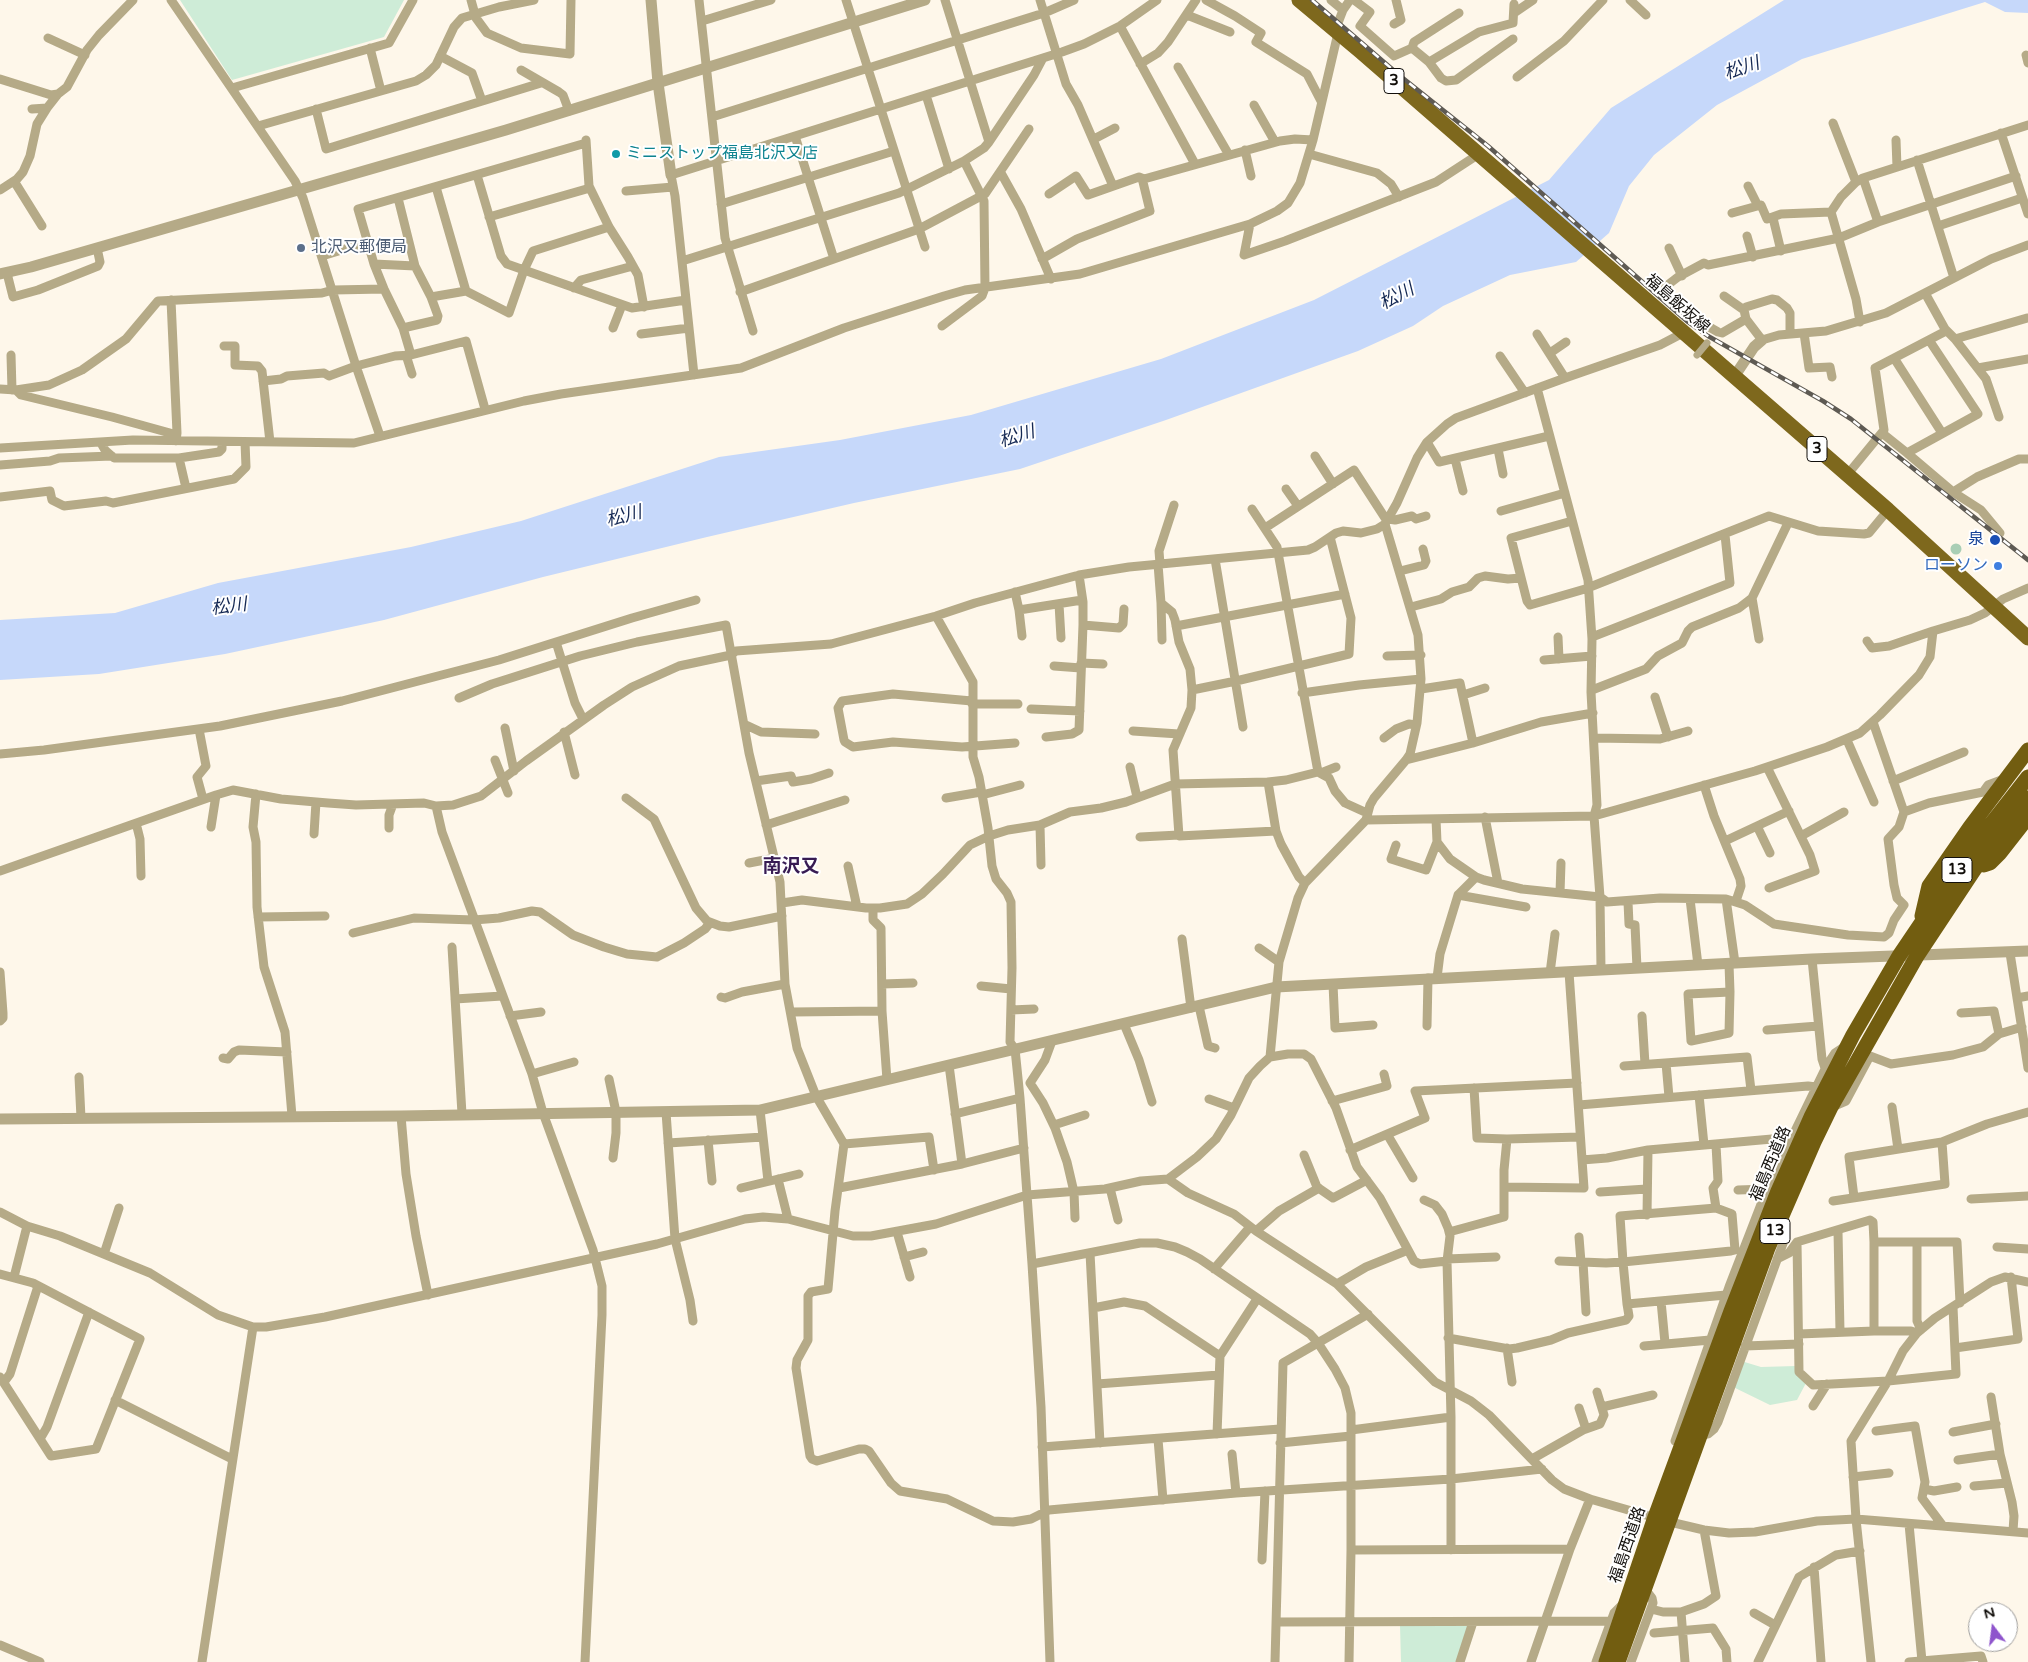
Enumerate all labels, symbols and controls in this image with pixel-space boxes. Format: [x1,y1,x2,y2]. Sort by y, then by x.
water label: 松川 [1721,53,1763,85]
road number: 3 [1384,68,1404,94]
place label: ミニストップ福島北沢又店 [626,144,818,164]
marker: ミニストップ福島北沢又店 [610,148,622,160]
place label: 北沢又郵便局 [311,238,407,258]
marker: 北沢又郵便局 [295,242,307,254]
street label: 福島飯坂線 [1641,271,1713,337]
water label: 松川 [1376,279,1418,315]
water label: 松川 [997,421,1037,453]
road number: 3 [1807,436,1827,462]
water label: 松川 [604,502,644,532]
place label: 泉 [1968,530,1984,550]
marker: 泉 [1988,533,2002,547]
place label: ローソン [1924,556,1988,576]
marker: ローソン [1992,560,2004,572]
water label: 松川 [210,594,248,620]
district label: 南沢又 [763,856,819,878]
road number: 13 [1942,858,1972,882]
street label: 福島西道路 [1747,1123,1795,1205]
road number: 13 [1760,1218,1790,1244]
street label: 福島西道路 [1606,1504,1650,1586]
north arrow [1968,1602,2018,1652]
text: N [1982,1603,1997,1623]

